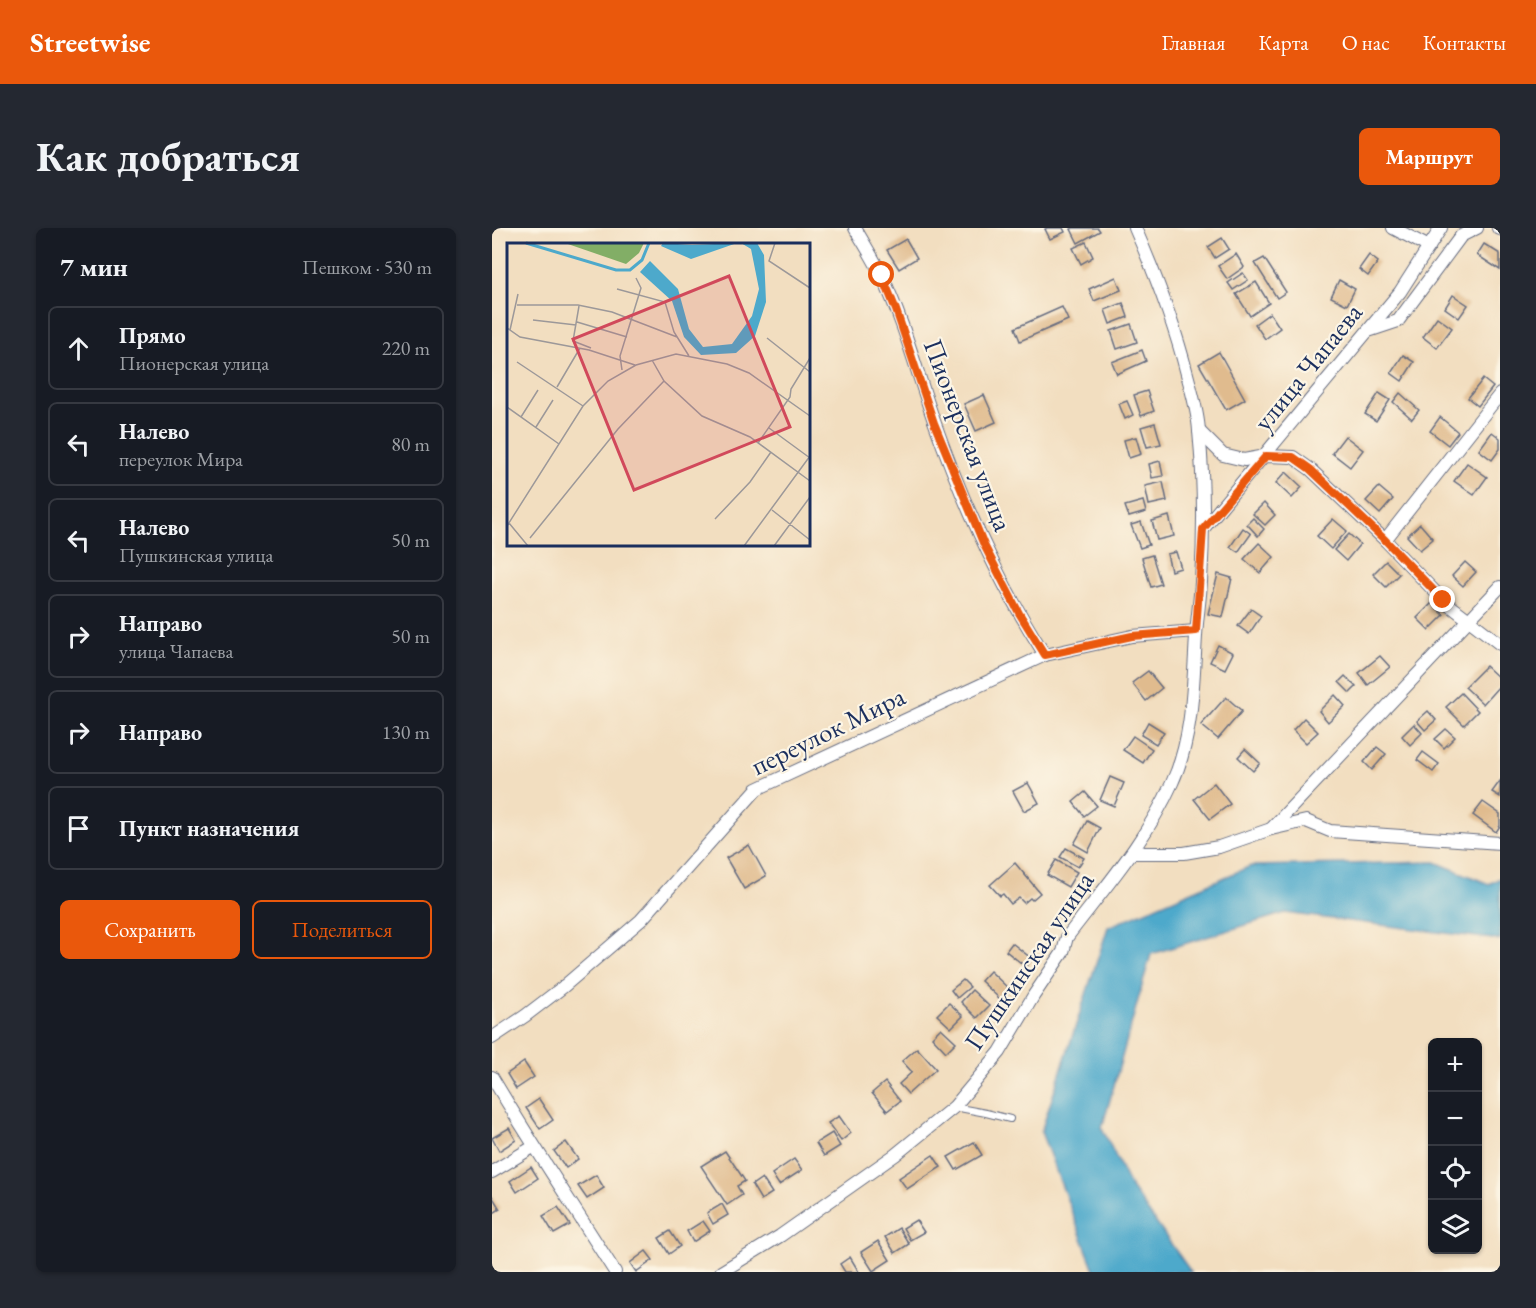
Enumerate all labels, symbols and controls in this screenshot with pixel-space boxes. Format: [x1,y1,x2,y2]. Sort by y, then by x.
text: Streetwise [30,24,150,60]
text: Главная [1161,29,1225,56]
text: Карта [1258,29,1309,56]
text: О нас [1342,29,1390,56]
text: Контакты [1423,29,1506,56]
button: Маршрут [1359,128,1500,185]
text: Как добраться [36,129,300,184]
inset map [507,243,810,546]
text: 7 мин [60,250,128,284]
text: Пешком · 530 m [302,254,432,280]
route start [868,261,894,287]
street label: улица Чапаева [1245,295,1370,438]
text: Прямо [119,321,186,350]
icon: ahead [62,332,95,365]
street label: Пионерская улица [916,334,1021,536]
text: 220 m [382,335,430,361]
text: Пионерская улица [119,350,269,376]
text: Налево [119,417,189,446]
icon: left [62,428,95,461]
text: 80 m [391,431,430,457]
text: переулок Мира [119,446,243,472]
text: Налево [119,513,189,542]
icon: left [62,524,95,557]
text: 50 m [391,527,430,553]
text: Пушкинская улица [119,542,273,568]
route end [1429,586,1455,612]
text: Направо [119,609,202,638]
icon: right [62,620,95,653]
text: 50 m [391,623,430,649]
text: улица Чапаева [119,638,234,664]
street label: переулок Мира [745,678,911,783]
icon: right [62,716,95,749]
text: Направо [119,718,202,747]
text: 130 m [382,719,430,745]
icon: arrive [62,812,95,845]
text: Пункт назначения [119,814,299,843]
street label: Пушкинская улица [956,864,1102,1057]
button: Сохранить [60,900,240,959]
button: Поделиться [252,900,432,959]
map controls [1428,1038,1482,1254]
button: + [1428,1038,1482,1092]
button: − [1428,1092,1482,1146]
button: locate [1428,1146,1482,1200]
button: layers [1428,1200,1482,1254]

